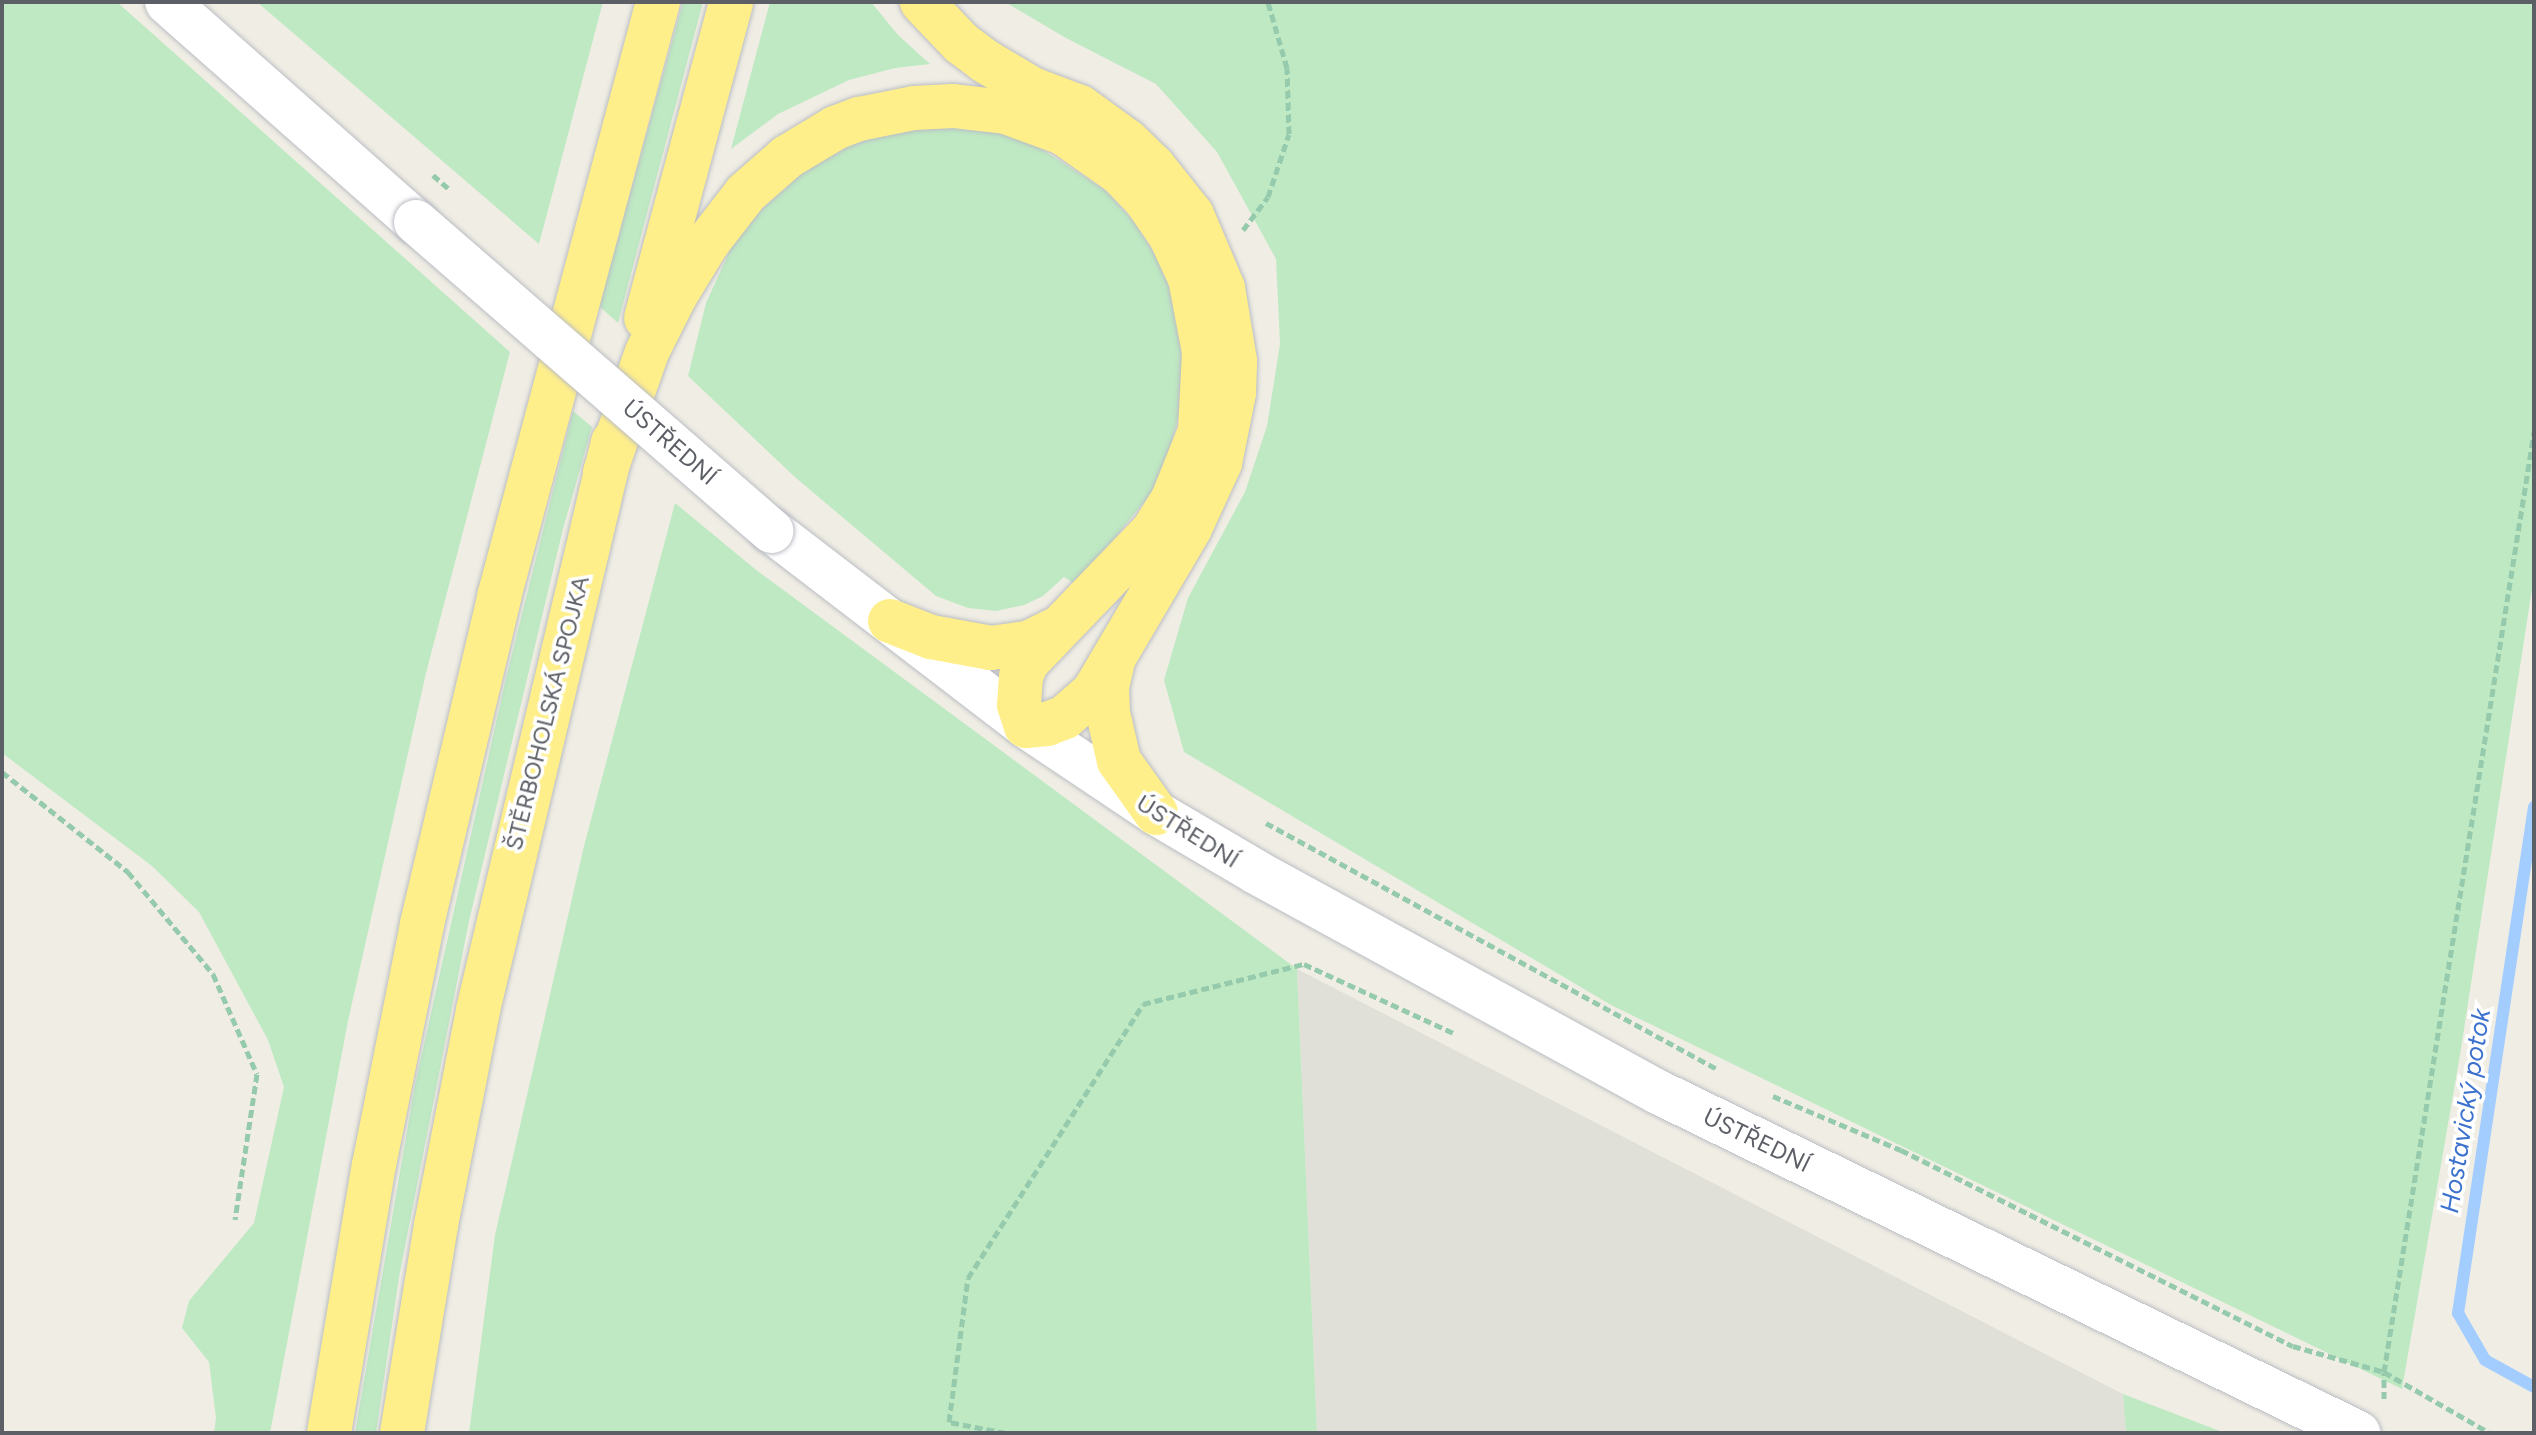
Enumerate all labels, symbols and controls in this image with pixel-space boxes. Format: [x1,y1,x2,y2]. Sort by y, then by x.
street label: ÚSTŘEDNÍ [617,393,723,491]
street label: ŠTĚRBOHOLSKÁ SPOJKA [499,573,595,853]
street label: ÚSTŘEDNÍ [1131,788,1245,874]
water label: Hostavický potok [2434,1006,2498,1216]
street label: ÚSTŘEDNÍ [1699,1102,1815,1178]

